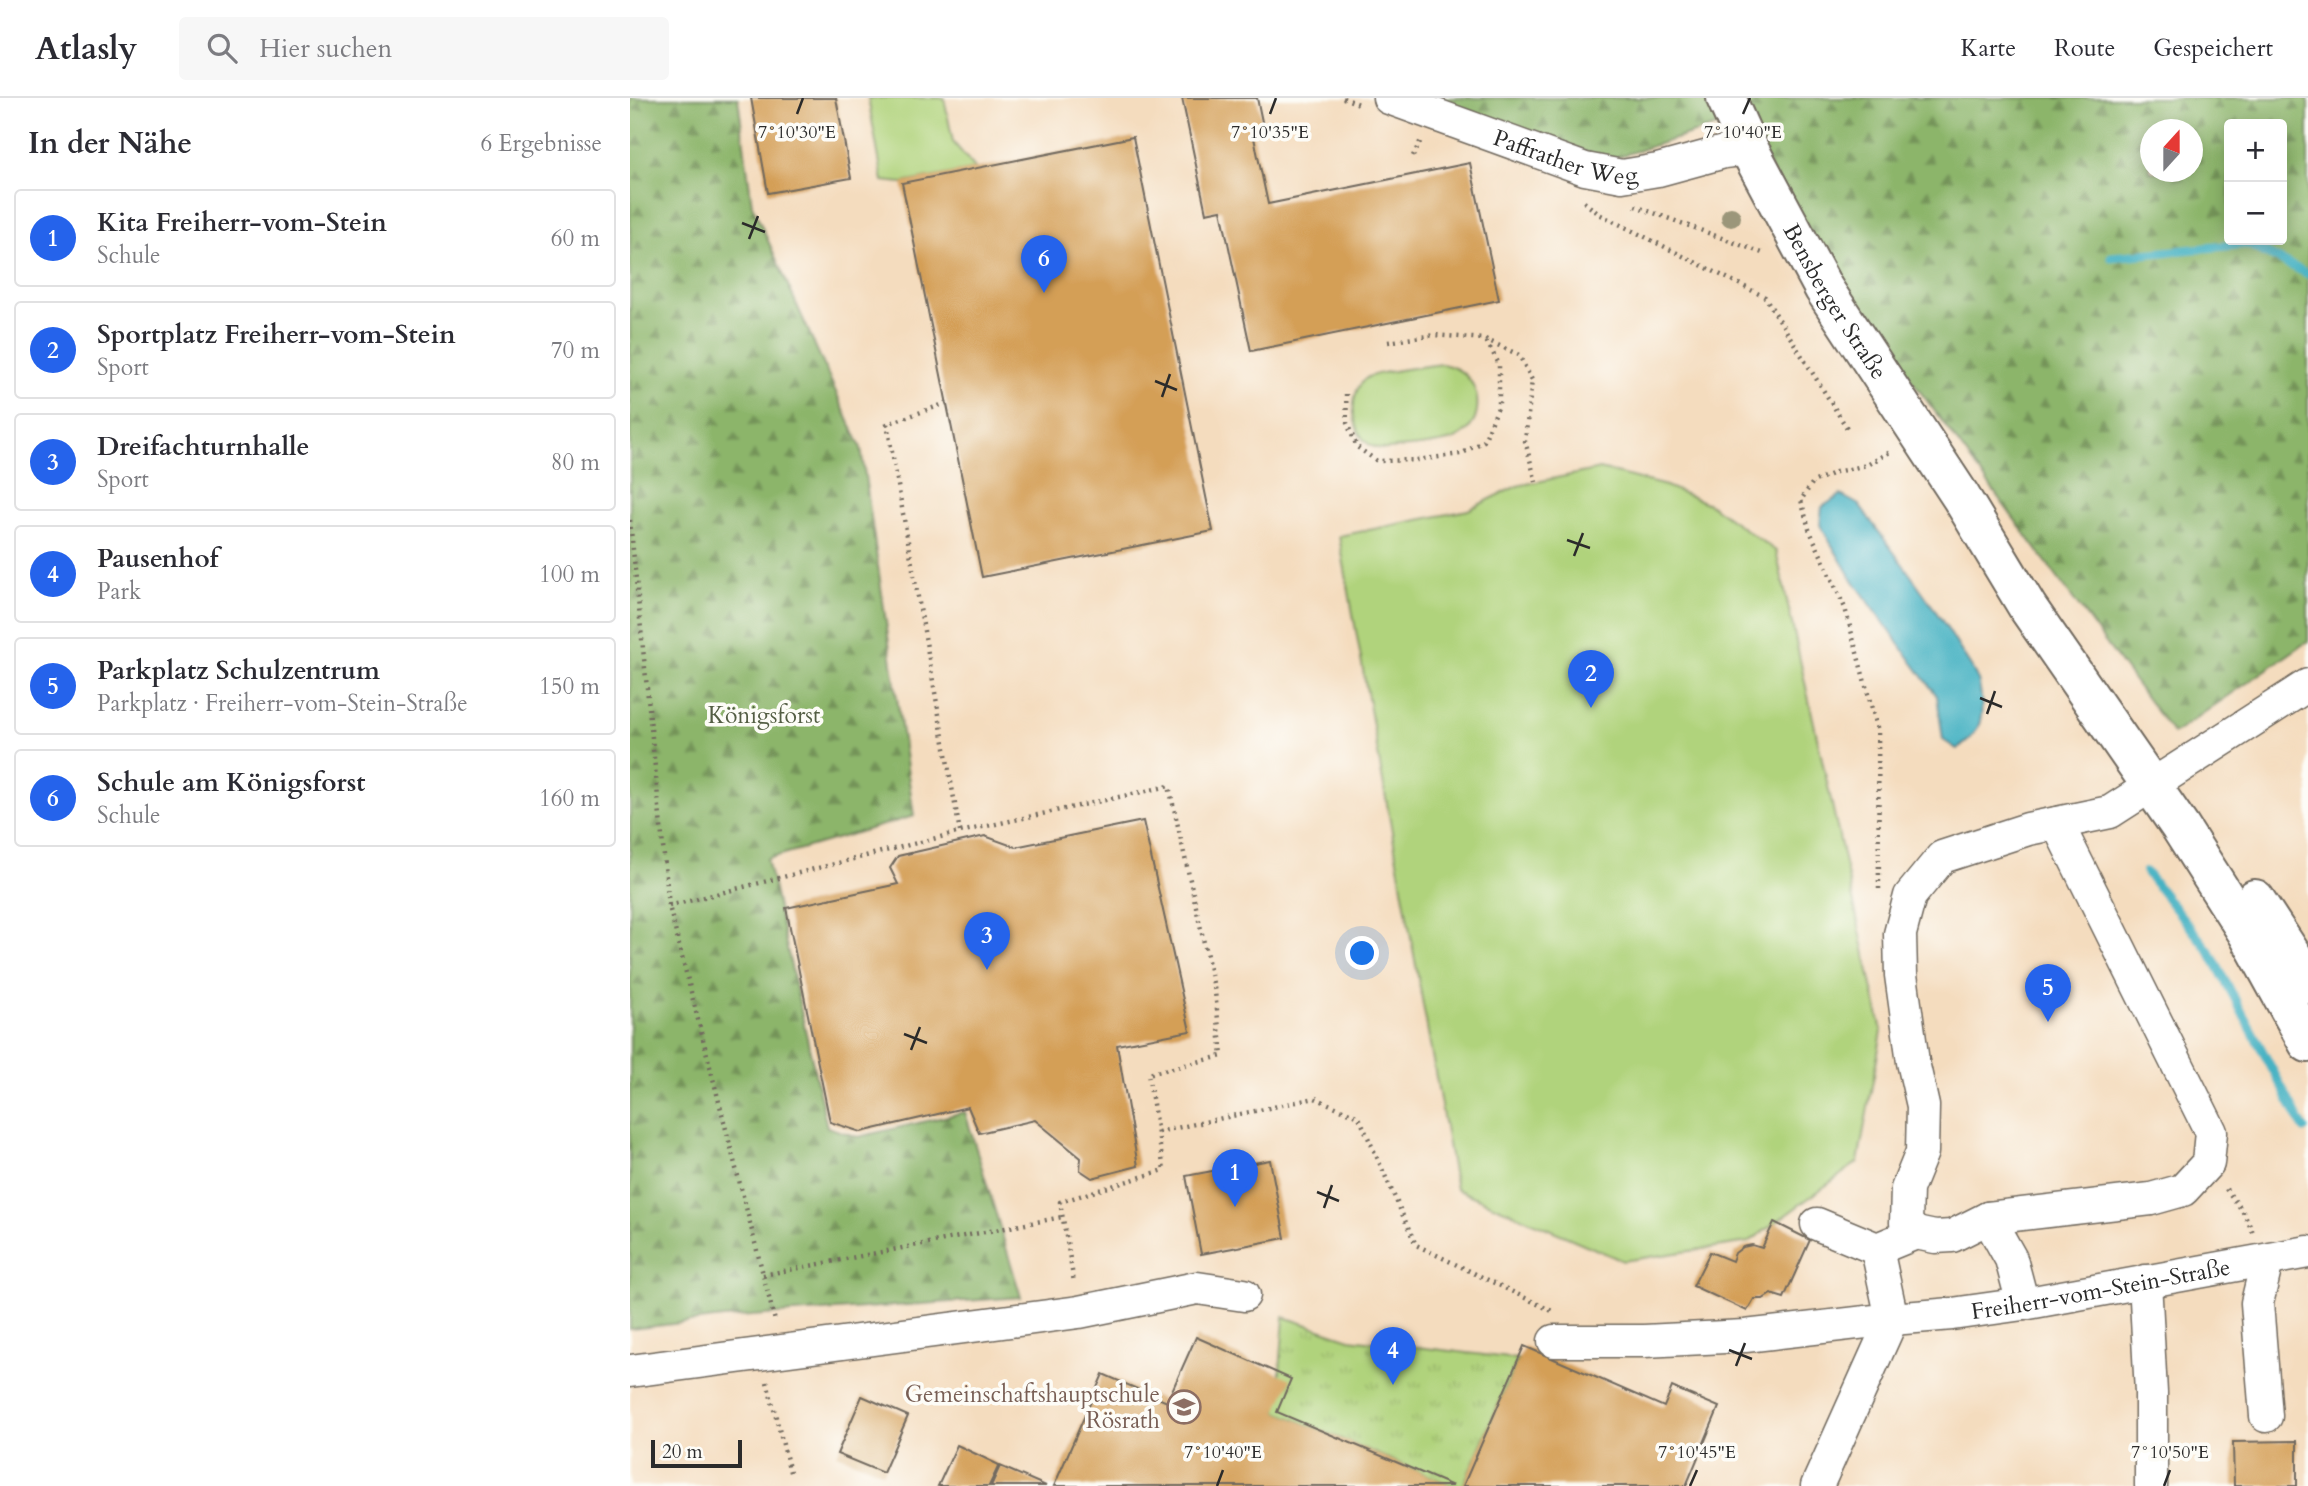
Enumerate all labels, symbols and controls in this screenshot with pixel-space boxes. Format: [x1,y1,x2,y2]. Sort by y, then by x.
search box [179,17,669,80]
text: Atlasly [35,26,137,71]
icon: search [203,29,241,67]
text: Hier suchen [259,31,392,66]
text: Karte [1961,32,2016,65]
text: Route [2054,32,2115,65]
text: Gespeichert [2153,32,2273,65]
north arrow [2140,119,2203,182]
map controls [2224,119,2287,245]
button: + [2224,119,2287,182]
text: 7°10'30"E [758,120,836,145]
text: 7°10'35"E [1231,120,1309,145]
text: 7°10'40"E [1704,120,1782,145]
street label: Paffrather Weg [1489,122,1640,192]
text: In der Nähe [28,123,192,164]
text: 6 Ergebnisse [480,128,602,159]
button: − [2224,182,2287,245]
text: Kita Freiherr-vom-Stein [97,205,387,240]
street label: Bensberger Straße [1776,218,1894,385]
text: 1 [47,223,59,254]
text: 60 m [551,223,600,254]
pin: 6 [1021,235,1067,293]
text: Schule [97,240,161,271]
text: Sportplatz Freiherr-vom-Stein [97,317,456,352]
text: 2 [47,335,59,366]
text: 70 m [551,335,600,366]
text: Sport [97,352,149,383]
text: Dreifachturnhalle [97,429,309,464]
text: 3 [47,447,59,478]
text: 80 m [551,447,600,478]
text: Sport [97,464,149,495]
text: Pausenhof [97,541,218,576]
text: 4 [47,559,59,590]
text: 100 m [539,559,600,590]
text: Park [97,576,141,607]
pin: 2 [1568,650,1614,708]
text: Parkplatz Schulzentrum [97,653,380,688]
text: 5 [47,671,59,702]
text: 150 m [539,671,600,702]
text: Parkplatz · Freiherr-vom-Stein-Straße [97,688,468,719]
park label: Königsforst [708,700,820,731]
text: Schule am Königsforst [97,765,366,800]
text: 6 [47,783,59,814]
text: 160 m [539,783,600,814]
text: Schule [97,800,161,831]
pin: 3 [964,912,1010,970]
your location [1345,936,1379,970]
pin: 5 [2025,964,2071,1022]
pin: 1 [1212,1149,1258,1207]
street label: Freiherr-vom-Stein-Straße [1969,1251,2233,1327]
pin: 4 [1370,1327,1416,1385]
place label: Gemeinschaftshauptschule Rösrath [905,1379,1160,1436]
school or university icon: Gemeinschaftshauptschule Rösrath [1165,1388,1203,1426]
scale bar [651,1437,742,1469]
text: 20 m [662,1439,703,1465]
text: 7°10'40"E [1184,1440,1262,1465]
text: 7°10'45"E [1658,1440,1736,1465]
text: 7°10'50"E [2131,1440,2209,1465]

